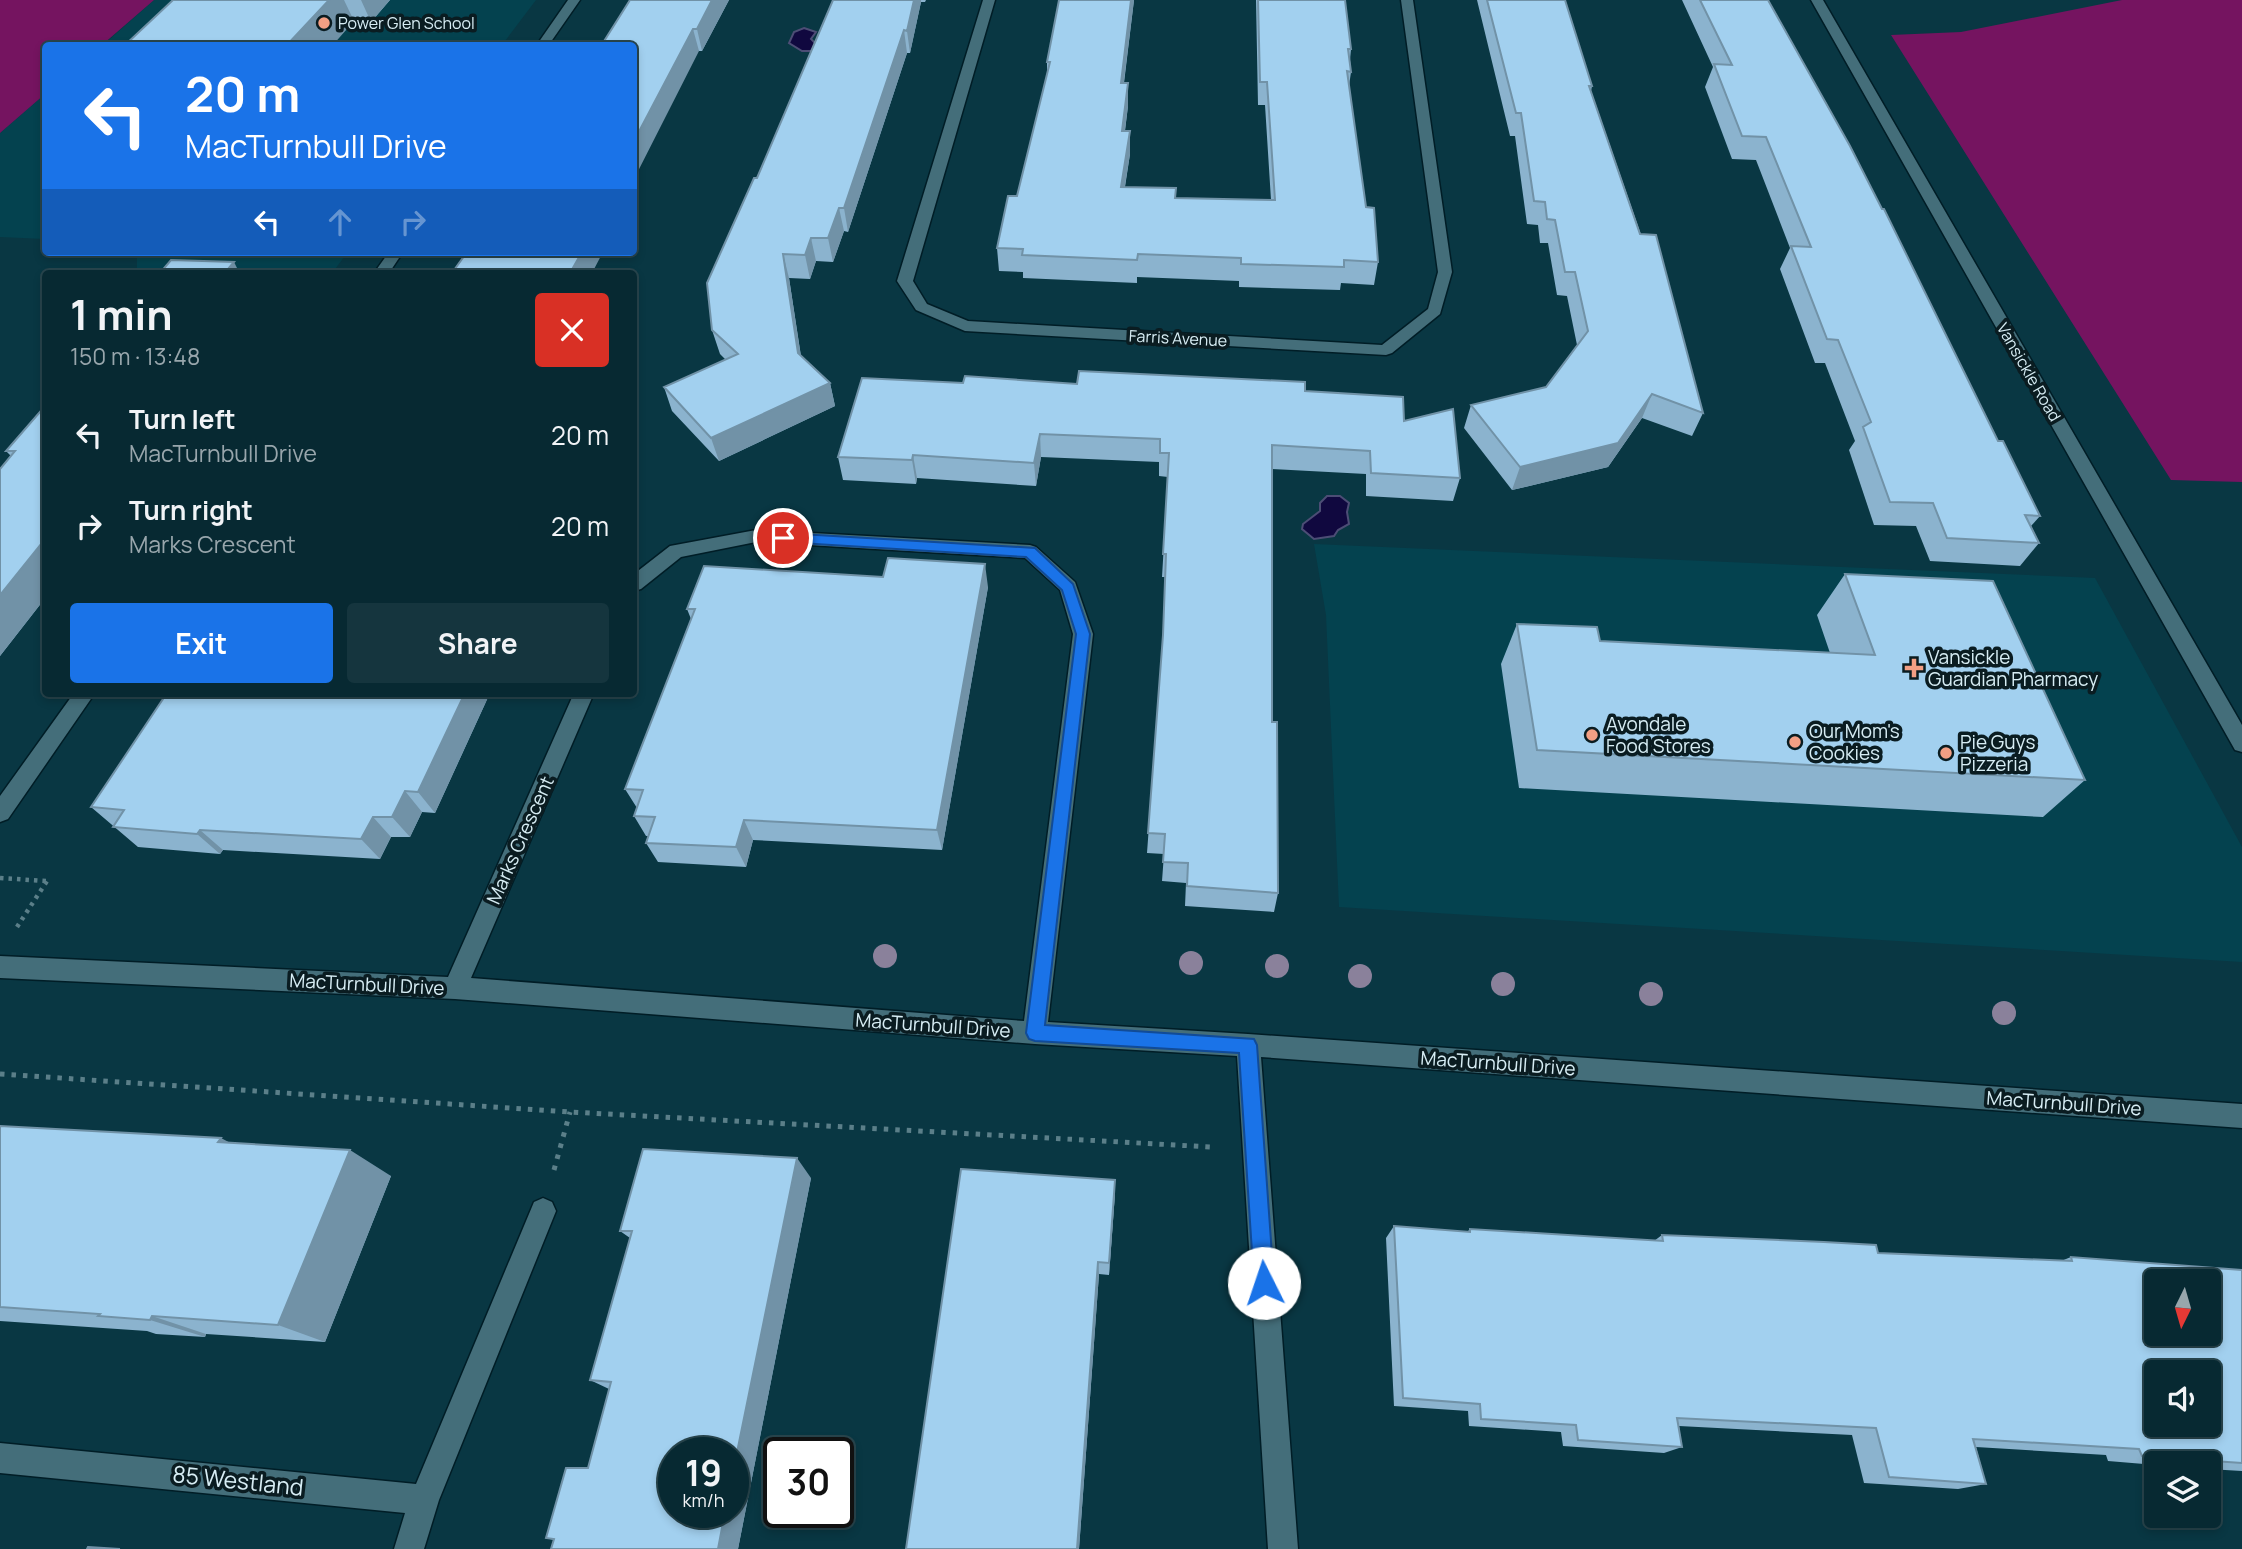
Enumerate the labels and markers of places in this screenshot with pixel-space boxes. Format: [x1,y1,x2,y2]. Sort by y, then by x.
place label: Power Glen School [338,12,475,34]
marker: Power Glen School [316,15,332,31]
pin [753,508,813,568]
place label: Vansickle Guardian Pharmacy [1928,644,2098,692]
marker: Vansickle Guardian Pharmacy [1906,660,1922,676]
place label: Avondale Food Stores [1606,711,1711,759]
place label: Our Mom's Cookies [1809,718,1900,766]
marker: Avondale Food Stores [1584,727,1600,743]
place label: Pie Guys Pizzeria [1960,729,2036,777]
marker: Our Mom's Cookies [1787,734,1803,750]
marker: Pie Guys Pizzeria [1938,745,1954,761]

